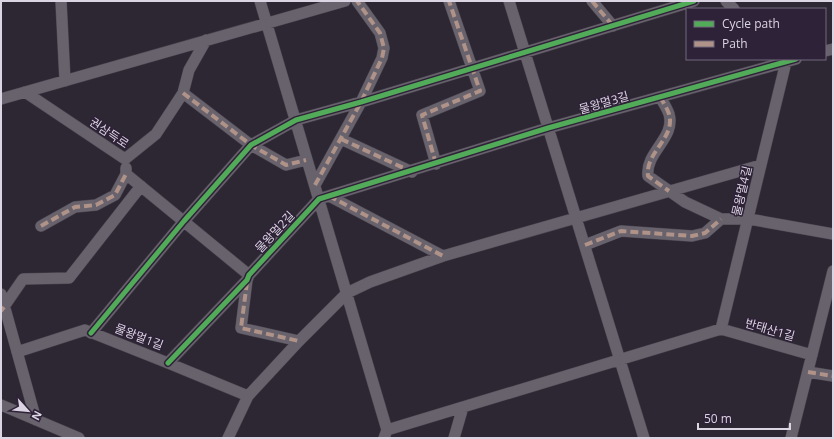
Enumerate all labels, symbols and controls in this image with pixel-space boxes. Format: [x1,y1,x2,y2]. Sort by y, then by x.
legend [686,8,826,60]
text: Cycle path [722,15,780,32]
text: Path [722,35,748,52]
street label: 물왕멀3길 [577,87,631,118]
street label: 권삼득로 [86,113,132,152]
street label: 물왕멀4길 [727,164,756,218]
street label: 물왕멀2길 [251,207,298,256]
street label: 반태산1길 [743,314,797,345]
street label: 물왕멀1길 [112,319,166,354]
north arrow [8,391,48,431]
scale bar [698,405,790,431]
text: N [29,408,46,423]
text: 50 m [704,410,732,427]

